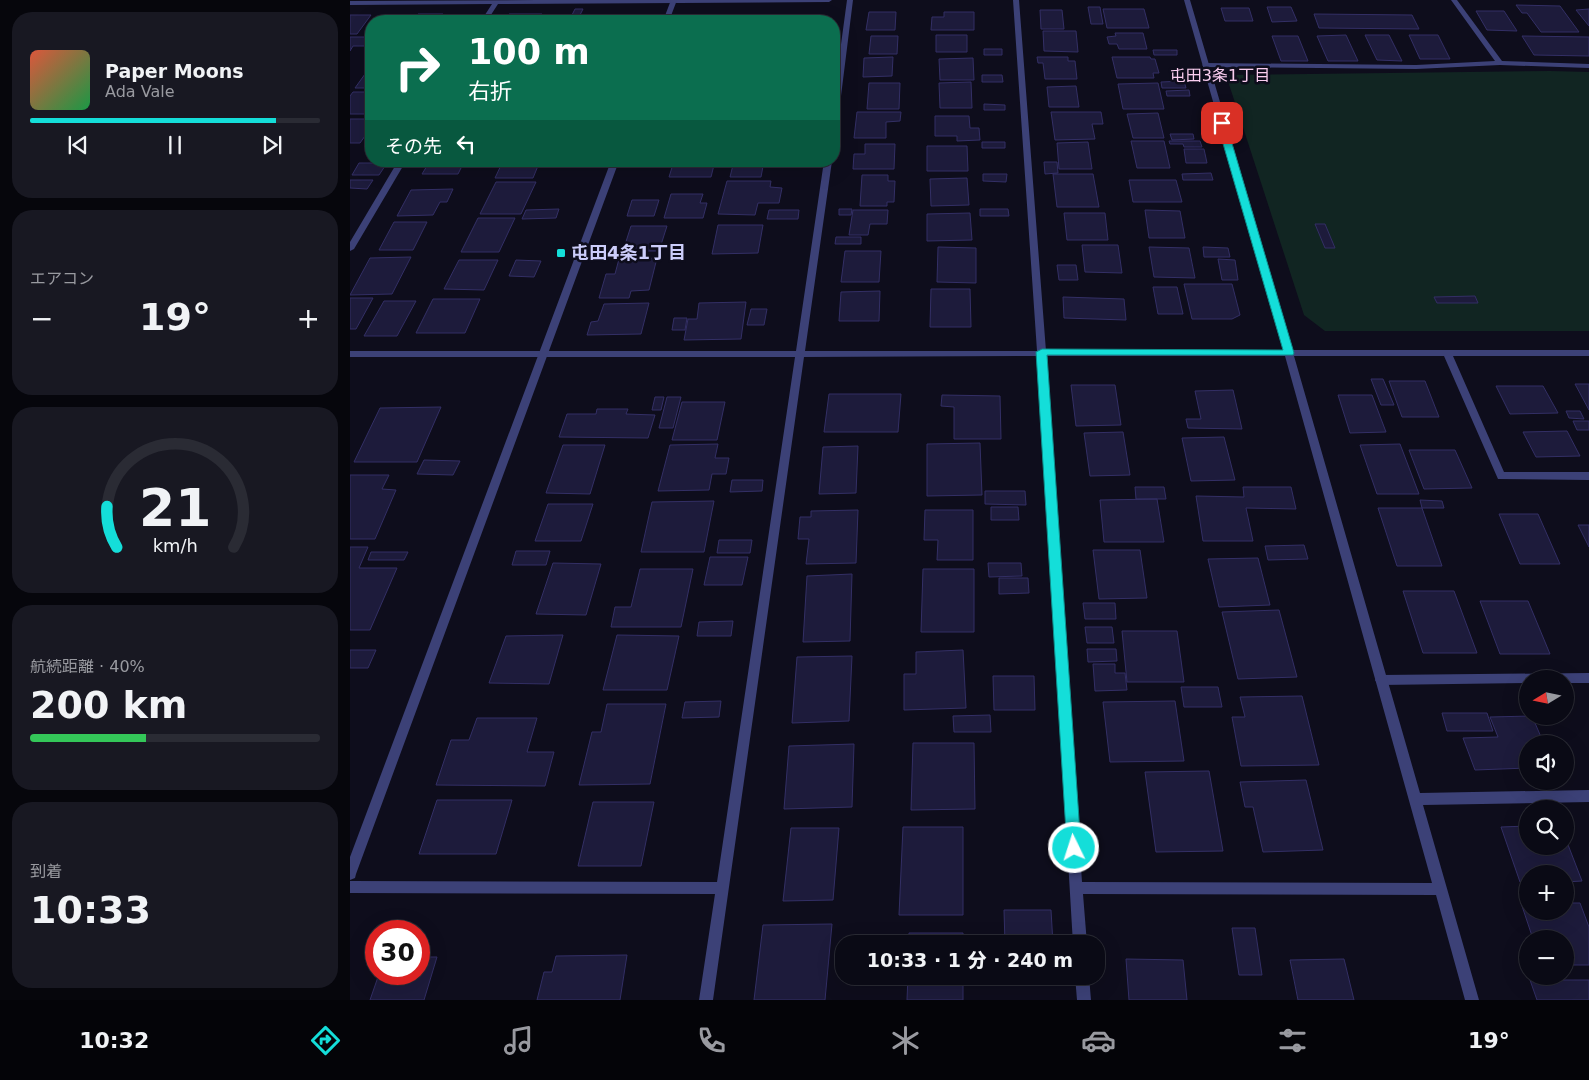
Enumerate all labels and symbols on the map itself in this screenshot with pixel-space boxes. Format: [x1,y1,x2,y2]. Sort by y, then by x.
district label: 屯田3条1丁目 [1170,66,1270,85]
pin [1201,102,1243,144]
place label: 屯田4条1丁目 [571,242,686,263]
marker: 屯田4条1丁目 [555,247,567,259]
north arrow [1519,670,1574,725]
position arrow [1047,821,1099,873]
speed limit sign: 30 [365,920,430,985]

